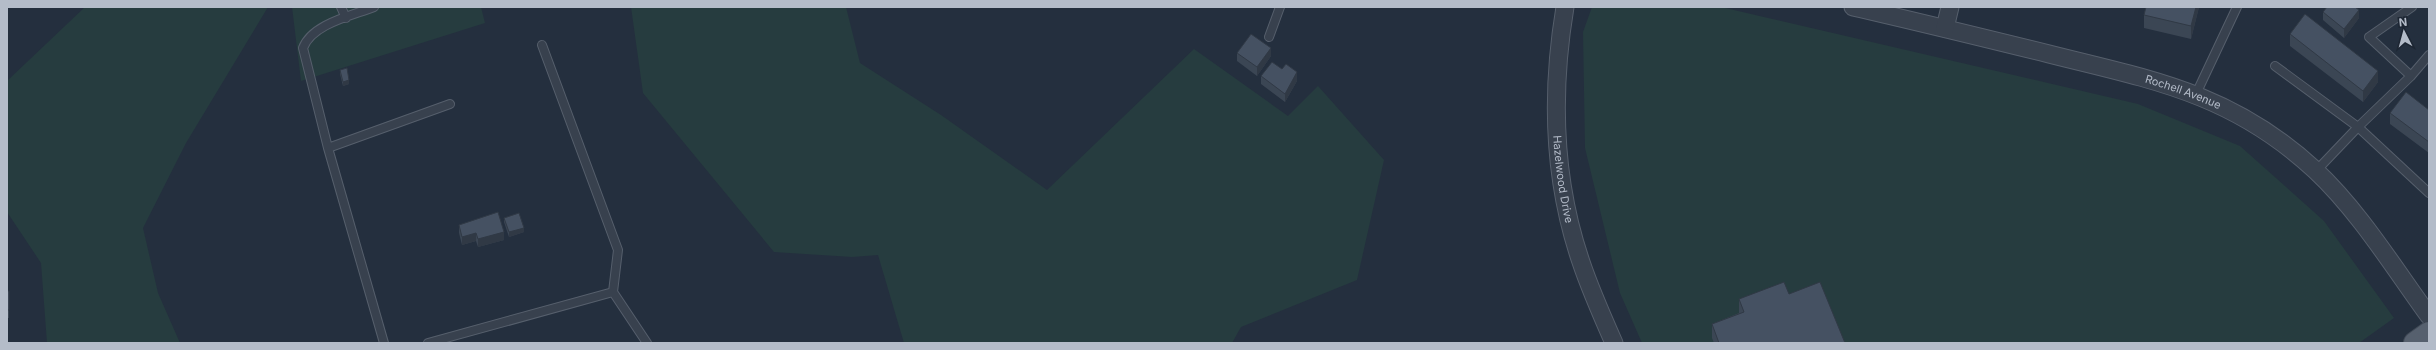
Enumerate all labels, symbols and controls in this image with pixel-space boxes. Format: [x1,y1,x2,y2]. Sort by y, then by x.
north arrow [2384,12,2424,52]
text: N [2398,15,2408,29]
street label: Rochell Avenue [2144,72,2223,112]
street label: Hazelwood Drive [1550,135,1576,224]

